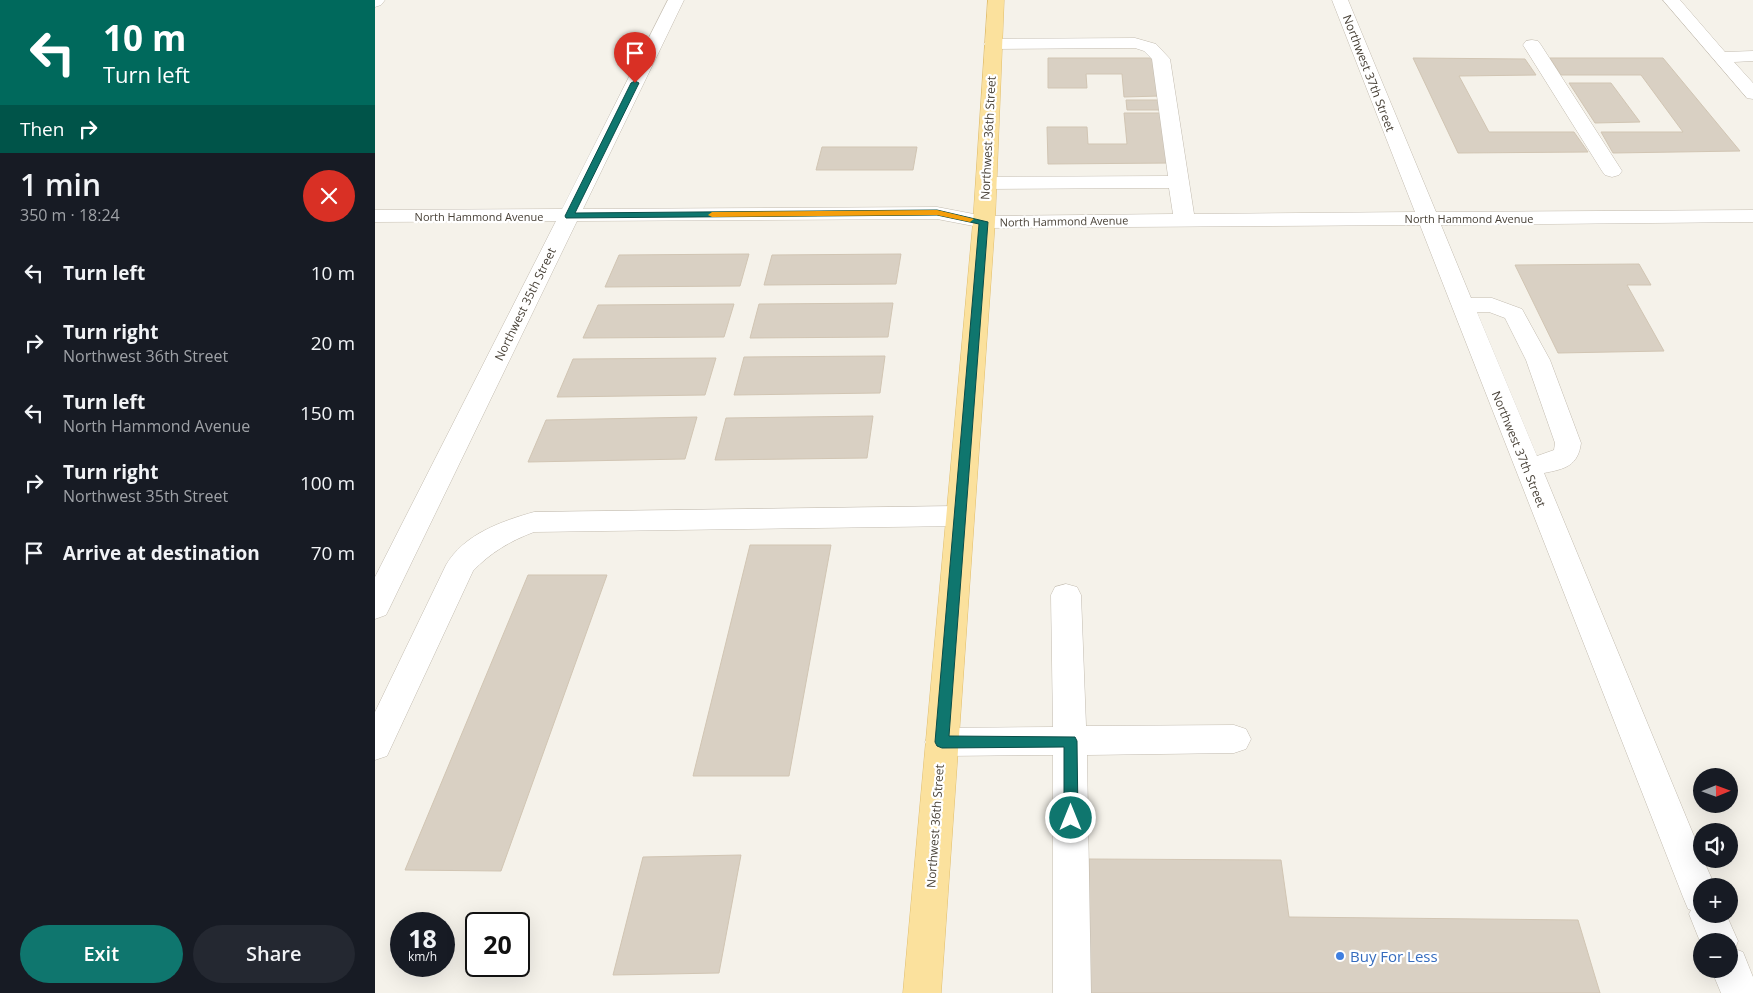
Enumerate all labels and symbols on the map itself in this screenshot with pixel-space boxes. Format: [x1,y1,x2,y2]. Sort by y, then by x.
street label: Northwest 37th Street [1339,12,1399,134]
pin [614,32,656,83]
street label: Northwest 36th Street [976,76,1000,200]
street label: North Hammond Avenue [415,209,543,224]
street label: North Hammond Avenue [1405,211,1533,226]
street label: North Hammond Avenue [999,212,1129,230]
street label: Northwest 35th Street [490,245,560,363]
street label: Northwest 37th Street [1488,388,1550,510]
street label: Northwest 36th Street [922,764,948,888]
north arrow [1693,768,1737,812]
position arrow [1044,791,1096,843]
speed limit sign: 20 [465,912,530,977]
place label: Buy For Less [1350,946,1438,966]
marker: Buy For Less [1334,950,1346,962]

